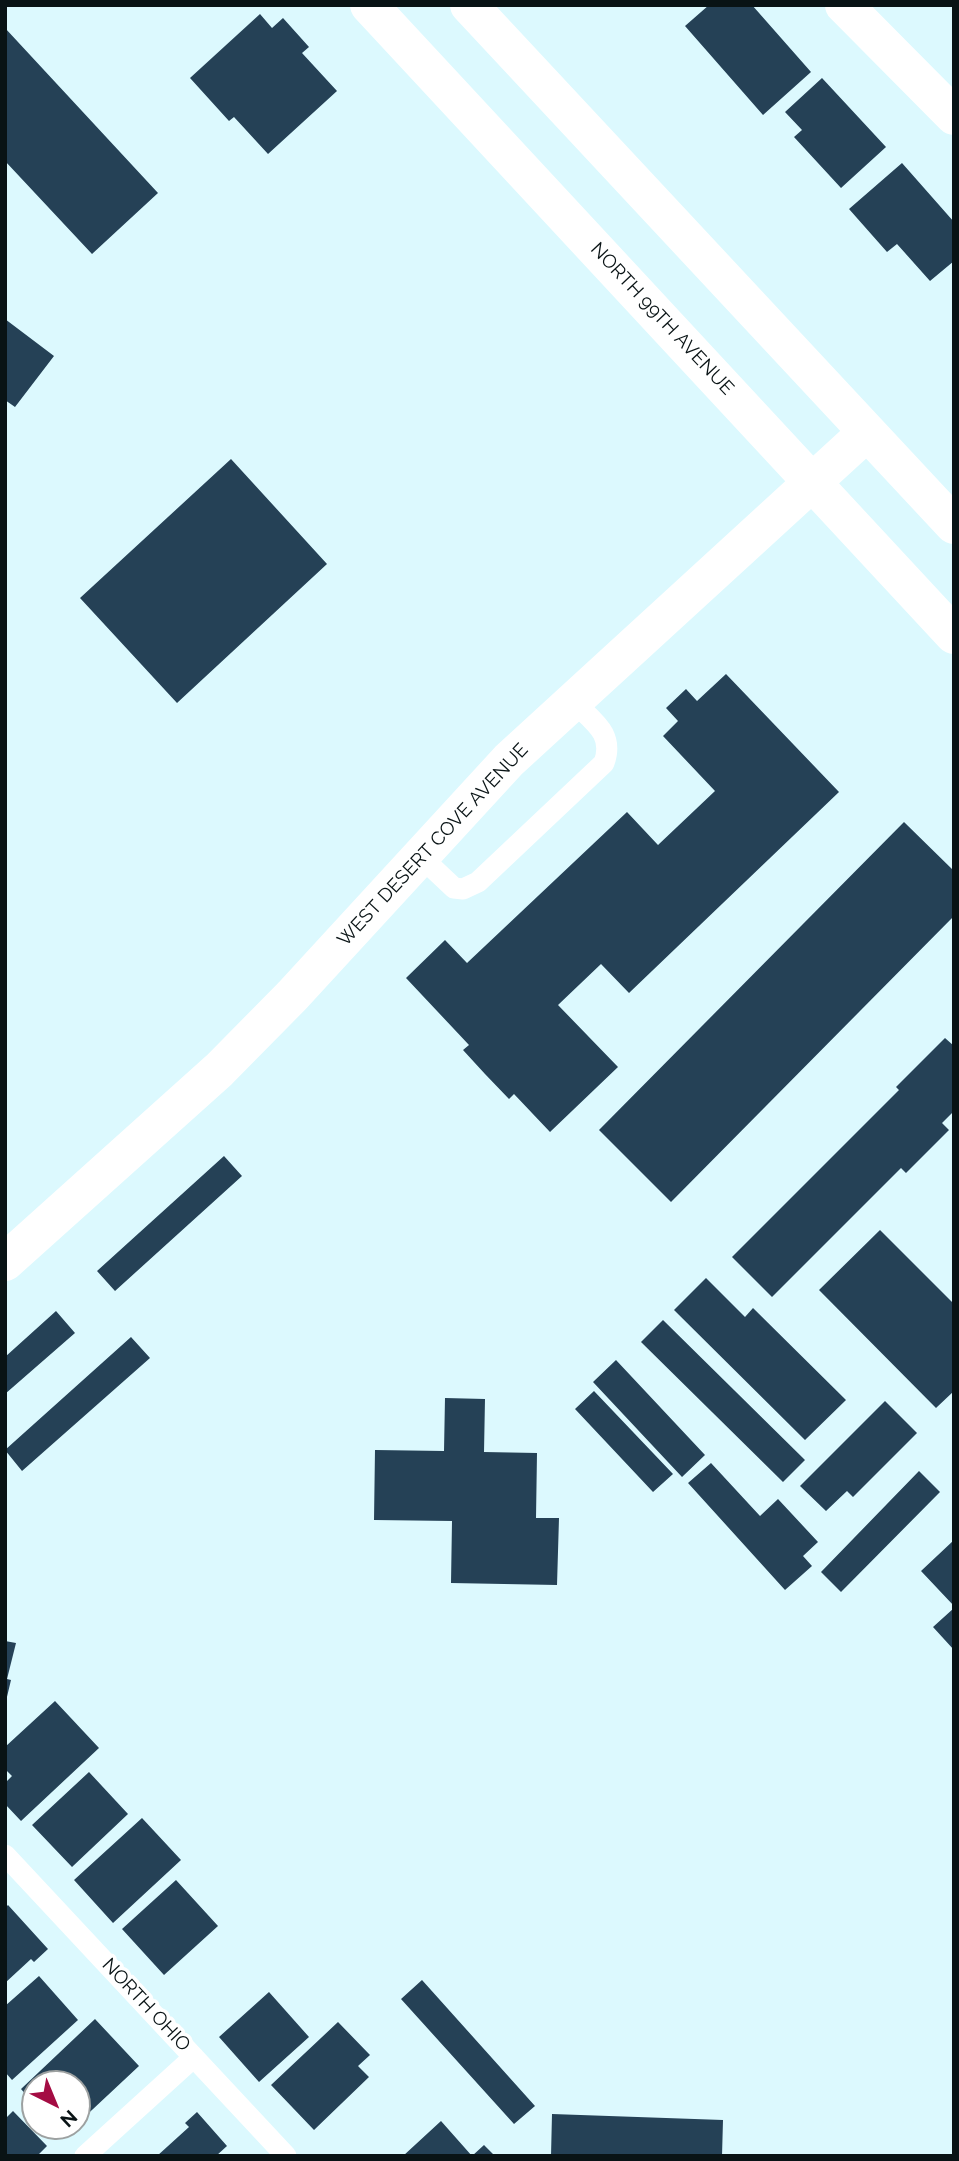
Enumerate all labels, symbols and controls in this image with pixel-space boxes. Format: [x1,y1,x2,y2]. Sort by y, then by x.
street label: NORTH 99TH AVENUE [586,238,738,400]
street label: WEST DESERT COVE AVENUE [333,739,533,951]
street label: NORTH OHIO [97,1954,195,2056]
north arrow [21,2070,91,2140]
text: N [56,2106,82,2132]

